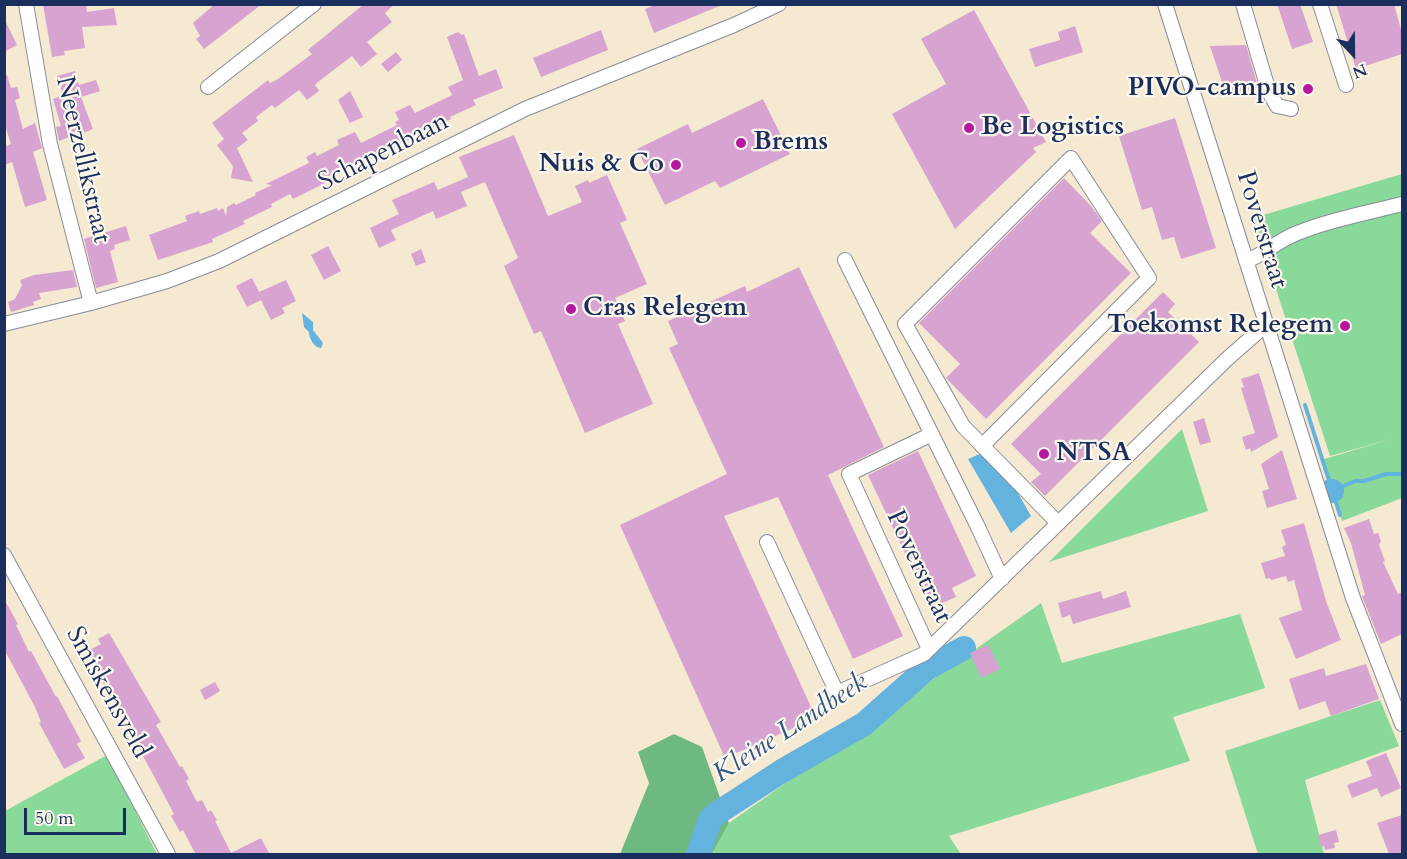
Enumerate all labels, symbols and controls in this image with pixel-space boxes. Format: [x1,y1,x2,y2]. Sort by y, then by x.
north arrow [1323,24,1383,84]
text: N [1349,58,1370,83]
place label: PIVO-campus [1128,73,1296,105]
street label: Neerzellikstraat [48,74,116,246]
marker: PIVO-campus [1301,82,1315,96]
street label: Schapenbaan [314,107,454,199]
place label: Be Logistics [981,112,1124,144]
marker: Be Logistics [962,121,976,135]
place label: Brems [753,127,828,159]
marker: Brems [734,136,748,150]
place label: Nuis & Co [539,149,664,181]
marker: Nuis & Co [669,158,683,172]
street label: Poverstraat [1228,168,1294,292]
place label: Cras Relegem [583,293,747,325]
marker: Cras Relegem [564,302,578,316]
place label: Toekomst Relegem [1107,310,1333,342]
marker: Toekomst Relegem [1338,319,1352,333]
place label: NTSA [1056,438,1131,470]
marker: NTSA [1037,447,1051,461]
street label: Poverstraat [878,506,958,628]
street label: Smiskensveld [58,622,156,764]
water label: Kleine Landbeek [708,667,874,791]
scale bar [27,796,129,834]
text: 50 m [35,806,74,831]

